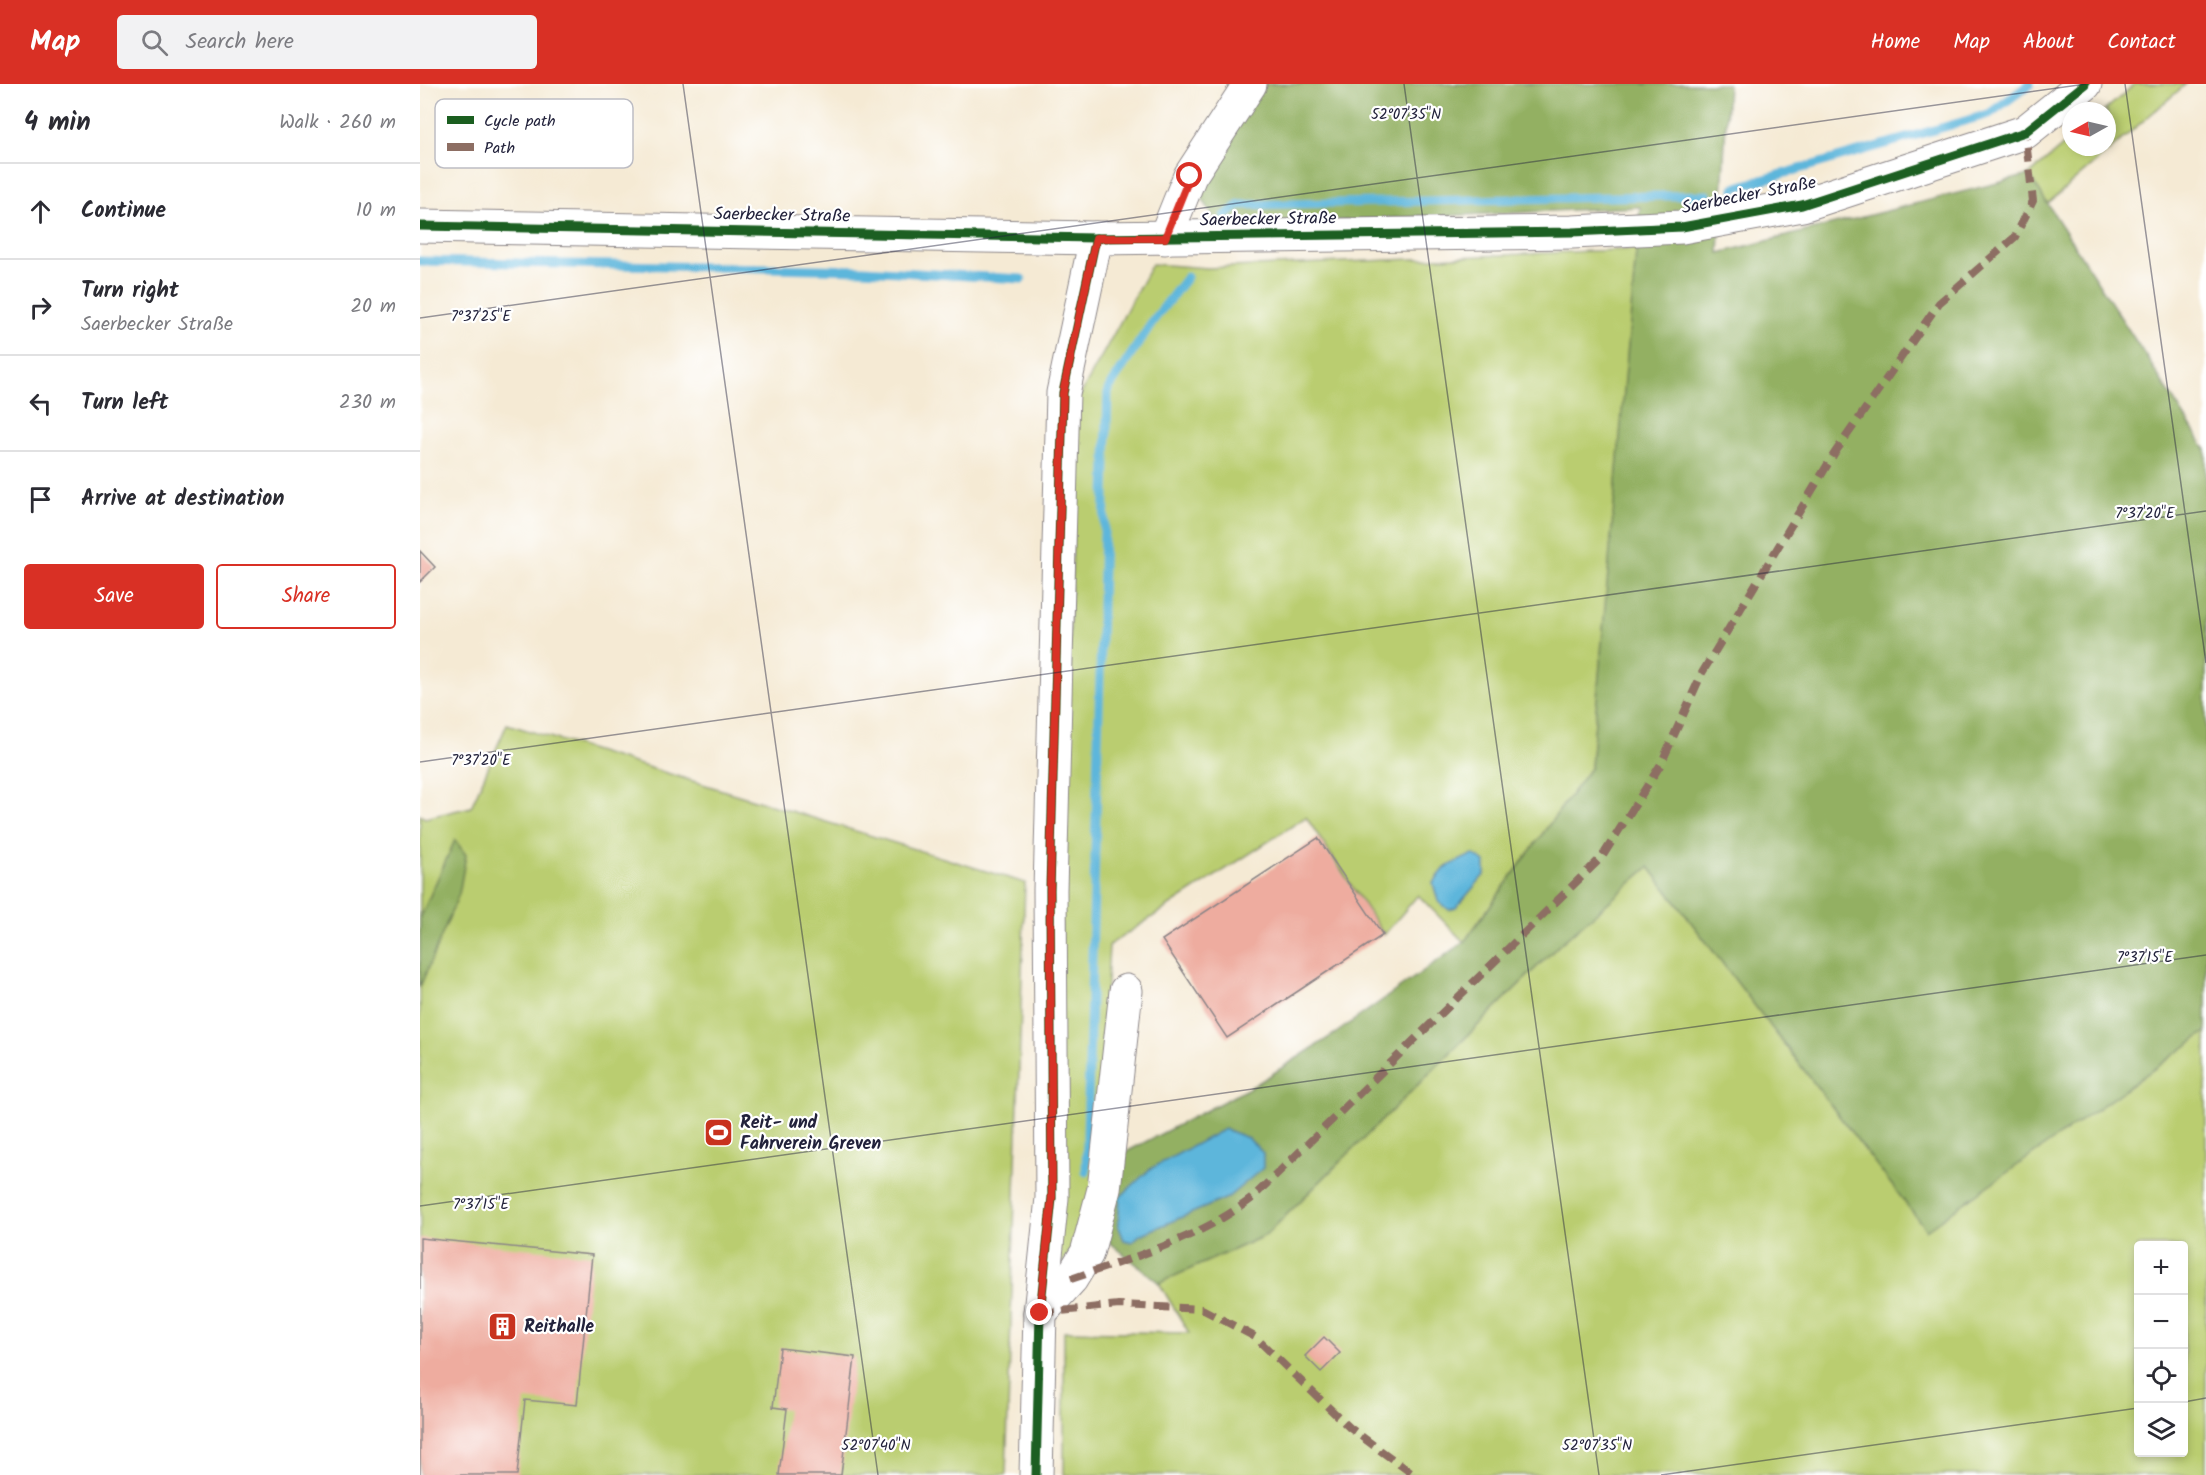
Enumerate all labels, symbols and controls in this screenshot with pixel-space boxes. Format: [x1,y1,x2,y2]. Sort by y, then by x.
search box [117,15,537,69]
text: Map [30,20,81,65]
text: Search here [186,25,294,60]
icon: search [138,26,171,59]
text: Home [1871,26,1920,59]
text: Map [1953,26,1990,59]
text: About [2023,26,2074,59]
text: Contact [2107,26,2176,59]
legend [435,99,633,168]
text: 4 min [24,102,91,144]
north arrow [2062,102,2116,156]
text: 52°07'35"N [1371,103,1441,127]
text: Walk · 260 m [279,107,396,139]
text: Cycle path [484,109,556,134]
text: Path [484,136,515,161]
route start [1176,162,1202,188]
street label: Saerbecker Straße [1679,169,1819,223]
text: Continue [81,194,166,229]
icon: ahead [24,195,57,228]
text: 10 m [356,195,396,227]
street label: Saerbecker Straße [713,200,851,232]
street label: Saerbecker Straße [1199,204,1337,236]
text: Turn right [81,274,179,309]
icon: right [24,291,57,324]
text: 20 m [350,291,396,323]
text: 7°37'25"E [451,305,512,329]
text: Saerbecker Straße [81,309,233,341]
text: Turn left [81,386,168,421]
icon: left [24,387,57,420]
text: 230 m [339,387,396,419]
text: Arrive at destination [81,482,284,517]
icon: arrive [24,483,57,516]
text: 7°37'20"E [2115,502,2176,526]
button: Save [24,564,204,629]
button: Share [216,564,396,629]
text: 7°37'20"E [451,749,512,773]
text: 7°37'15"E [2117,946,2174,970]
place label: Reit- und Fahrverein Greven [740,1109,881,1159]
sports icon: Reit- und Fahrverein Greven [703,1117,735,1149]
text: 7°37'15"E [453,1193,510,1217]
map controls [2134,1241,2188,1457]
button: + [2134,1241,2188,1295]
button: − [2134,1295,2188,1349]
route end [1026,1299,1052,1325]
building icon: Reithalle [487,1311,519,1343]
place label: Reithalle [524,1313,594,1342]
button: locate [2134,1349,2188,1403]
button: layers [2134,1403,2188,1457]
text: 52°07'40"N [841,1434,911,1458]
text: 52°07'35"N [1562,1434,1632,1458]

